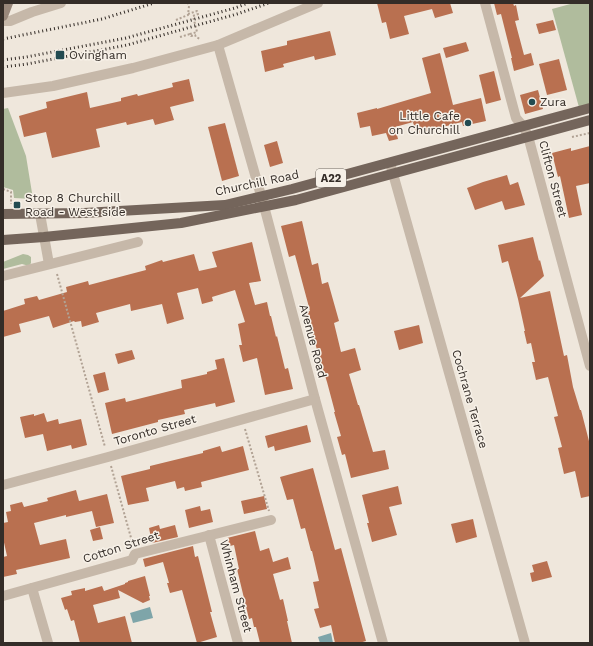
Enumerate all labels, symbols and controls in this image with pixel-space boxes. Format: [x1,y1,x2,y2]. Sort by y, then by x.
place label: Ovingham [69,48,127,62]
marker: Ovingham [54,49,66,61]
place label: Zura [540,95,566,109]
marker: Zura [527,97,537,107]
place label: Little Cafe on Churchill [389,109,460,137]
marker: Little Cafe on Churchill [463,118,473,128]
street label: Clifton Street [536,139,570,219]
street label: Churchill Road [214,167,300,199]
road number: A22 [316,169,346,187]
place label: Stop 8 Churchill Road - West side [25,191,126,219]
marker: Stop 8 Churchill Road - West side [12,200,22,210]
street label: Avenue Road [296,303,330,379]
street label: Cochrane Terrace [449,348,491,450]
street label: Toronto Street [112,412,198,448]
street label: Cotton Street [81,528,161,566]
street label: Whinham Street [217,538,255,634]

